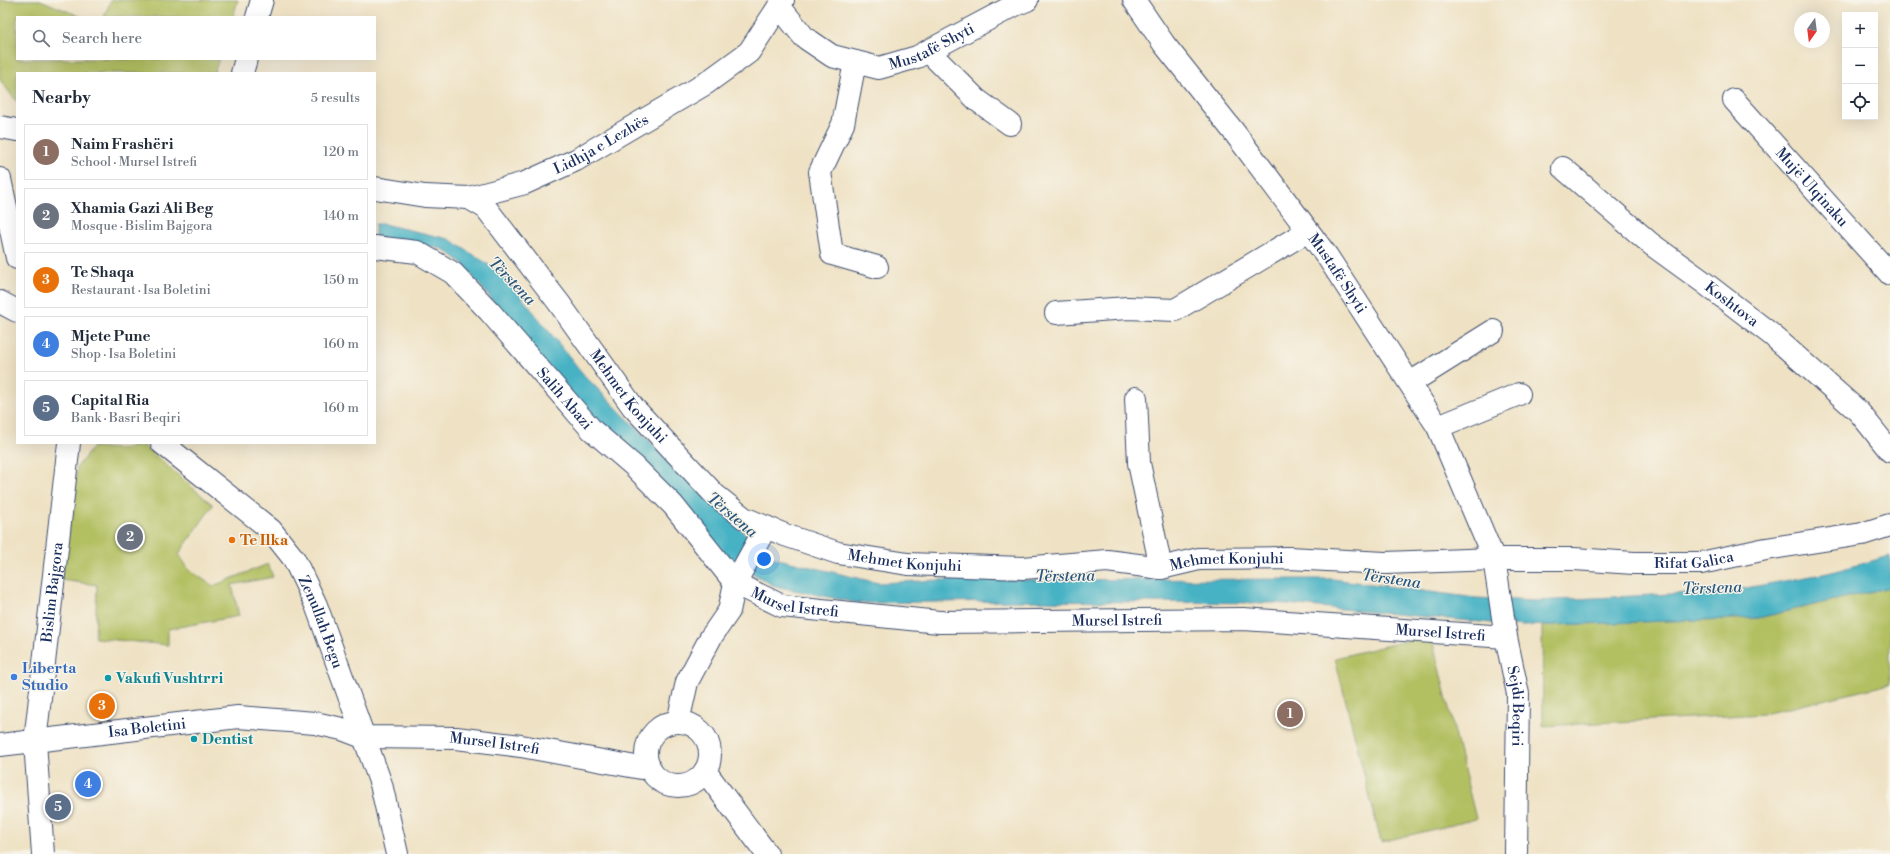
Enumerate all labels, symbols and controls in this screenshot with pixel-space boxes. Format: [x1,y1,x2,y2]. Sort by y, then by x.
north arrow [1794,12,1830,48]
map controls [1842,12,1878,120]
button: + [1842,12,1878,48]
search box [16,16,376,60]
street label: Mustafë Shyti [887,19,978,74]
icon: search [30,27,52,49]
text: Search here [62,29,142,48]
button: − [1842,48,1878,84]
button: locate [1842,84,1878,120]
text: Nearby [32,87,91,109]
text: 5 results [311,90,360,106]
street label: Lidhja e Lezhës [550,110,652,178]
text: Naim Frashëri [71,135,174,154]
text: 1 [43,144,49,160]
text: 120 m [323,144,359,160]
street label: Mujë Ulqinaku [1772,144,1853,231]
text: School · Mursel Istrefi [71,154,197,170]
text: Xhamia Gazi Ali Beg [71,199,213,218]
text: 2 [42,208,50,224]
text: 140 m [323,208,359,224]
text: Mosque · Bislim Bajgora [71,218,212,234]
street label: Mustafë Shyti [1304,230,1371,317]
water label: Tërstena [484,253,540,310]
text: Te Shaqa [71,263,134,282]
text: 3 [42,272,50,288]
text: 150 m [324,272,359,288]
street label: Koshtova [1701,277,1763,331]
text: Restaurant · Isa Boletini [71,282,211,298]
text: Mjete Pune [71,327,151,346]
text: 4 [42,336,50,352]
text: 160 m [323,336,359,352]
text: Shop · Isa Boletini [71,346,176,362]
street label: Mehmet Konjuhi [586,346,671,447]
street label: Salih Abazi [533,363,597,433]
text: Capital Ria [71,391,149,410]
text: 5 [42,400,50,416]
text: 160 m [323,400,359,416]
text: Bank · Basri Beqiri [71,410,181,426]
water label: Tërstena [703,488,761,542]
pin: 2 [117,522,143,552]
place label: Te Ilka [240,531,289,550]
marker: Te Ilka [227,535,237,545]
street label: Bislim Bajgora [37,541,67,644]
street label: Mehmet Konjuhi [846,545,962,575]
street label: Rifat Galica [1654,547,1736,573]
your location [754,549,774,569]
street label: Mehmet Konjuhi [1168,549,1284,575]
water label: Tërstena [1035,565,1095,587]
water label: Tërstena [1360,565,1422,593]
street label: Zenullah Begu [294,573,348,671]
water label: Tërstena [1682,577,1742,599]
street label: Mursel Istrefi [748,583,840,621]
street label: Mursel Istrefi [1072,610,1163,630]
street label: Mursel Istrefi [1395,620,1487,645]
place label: Liberta Studio [22,659,77,695]
street label: Sejdi Beqiri [1503,664,1528,747]
place label: Vakufi Vushtrri [115,669,224,688]
marker: Liberta Studio [9,672,19,682]
marker: Vakufi Vushtrri [103,673,113,683]
pin: 3 [89,691,115,721]
pin: 1 [1277,699,1303,729]
street label: Isa Boletini [107,714,187,742]
street label: Mursel Istrefi [448,728,541,759]
place label: Dentist [202,730,254,749]
marker: Dentist [189,734,199,744]
pin: 4 [75,769,101,799]
pin: 5 [45,792,71,822]

